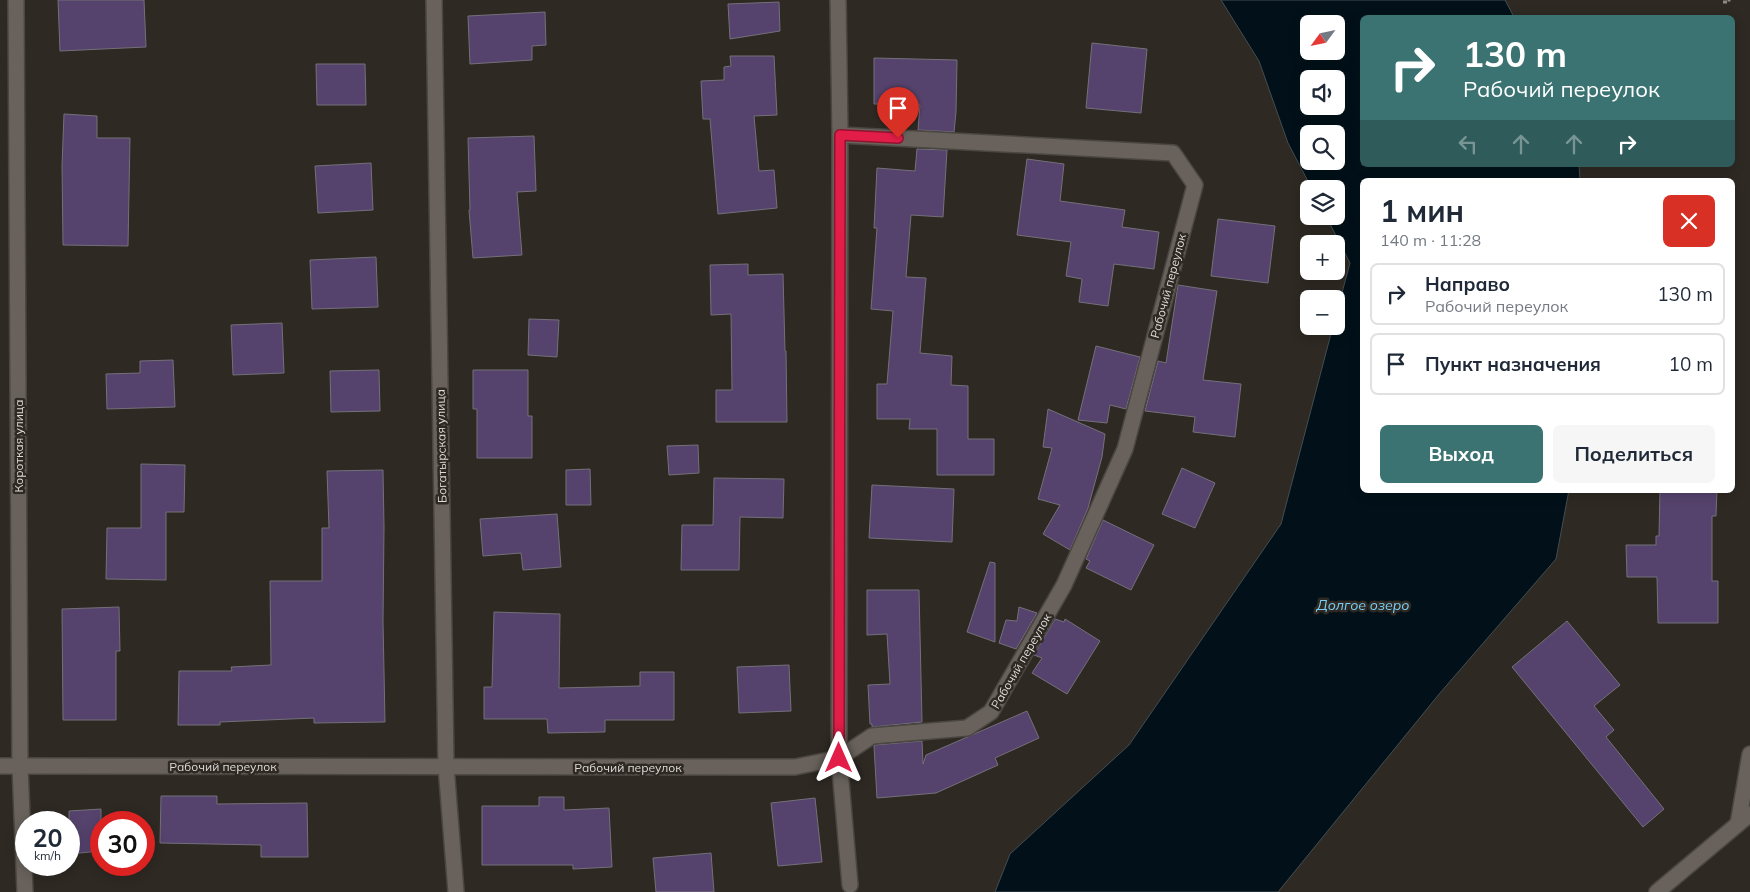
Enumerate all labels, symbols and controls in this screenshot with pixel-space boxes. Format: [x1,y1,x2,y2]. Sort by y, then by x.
north arrow [1300,15,1345,60]
map controls [1300,15,1345,335]
text: 130 m [1463,32,1567,76]
icon: right [1380,35,1445,100]
button: sound [1300,70,1345,115]
text: Рабочий переулок [1463,75,1660,103]
pin [877,87,919,138]
icon: arrive [884,94,912,122]
button: search [1300,125,1345,170]
icon: left [1454,130,1482,158]
icon: ahead [1507,130,1535,158]
icon: ahead [1560,130,1588,158]
icon: right [1613,130,1641,158]
button: layers [1300,180,1345,225]
text: 1 мин [1380,192,1464,230]
button: close [1663,195,1715,247]
text: 140 m · 11:28 [1380,230,1481,250]
street label: Рабочий переулок [1147,232,1189,340]
button: + [1300,235,1345,280]
text: Направо [1425,272,1510,296]
icon: right [1382,280,1410,308]
text: 130 m [1657,282,1713,306]
button: − [1300,290,1345,335]
text: Рабочий переулок [1425,296,1568,316]
icon: arrive [1382,350,1410,378]
text: Пункт назначения [1425,352,1601,376]
text: 10 m [1669,352,1713,376]
street label: Богатырская улица [433,389,449,503]
street label: Короткая улица [11,400,26,493]
button: Выход [1380,425,1543,483]
button: Поделиться [1553,425,1715,483]
water label: Долгое озеро [1316,596,1409,614]
street label: Рабочий переулок [988,610,1055,711]
position arrow [812,731,864,783]
street label: Рабочий переулок [169,759,277,774]
street label: Рабочий переулок [574,760,682,775]
speed limit sign: 30 [90,811,155,876]
text: 20 [32,822,63,853]
text: km/h [34,848,61,863]

